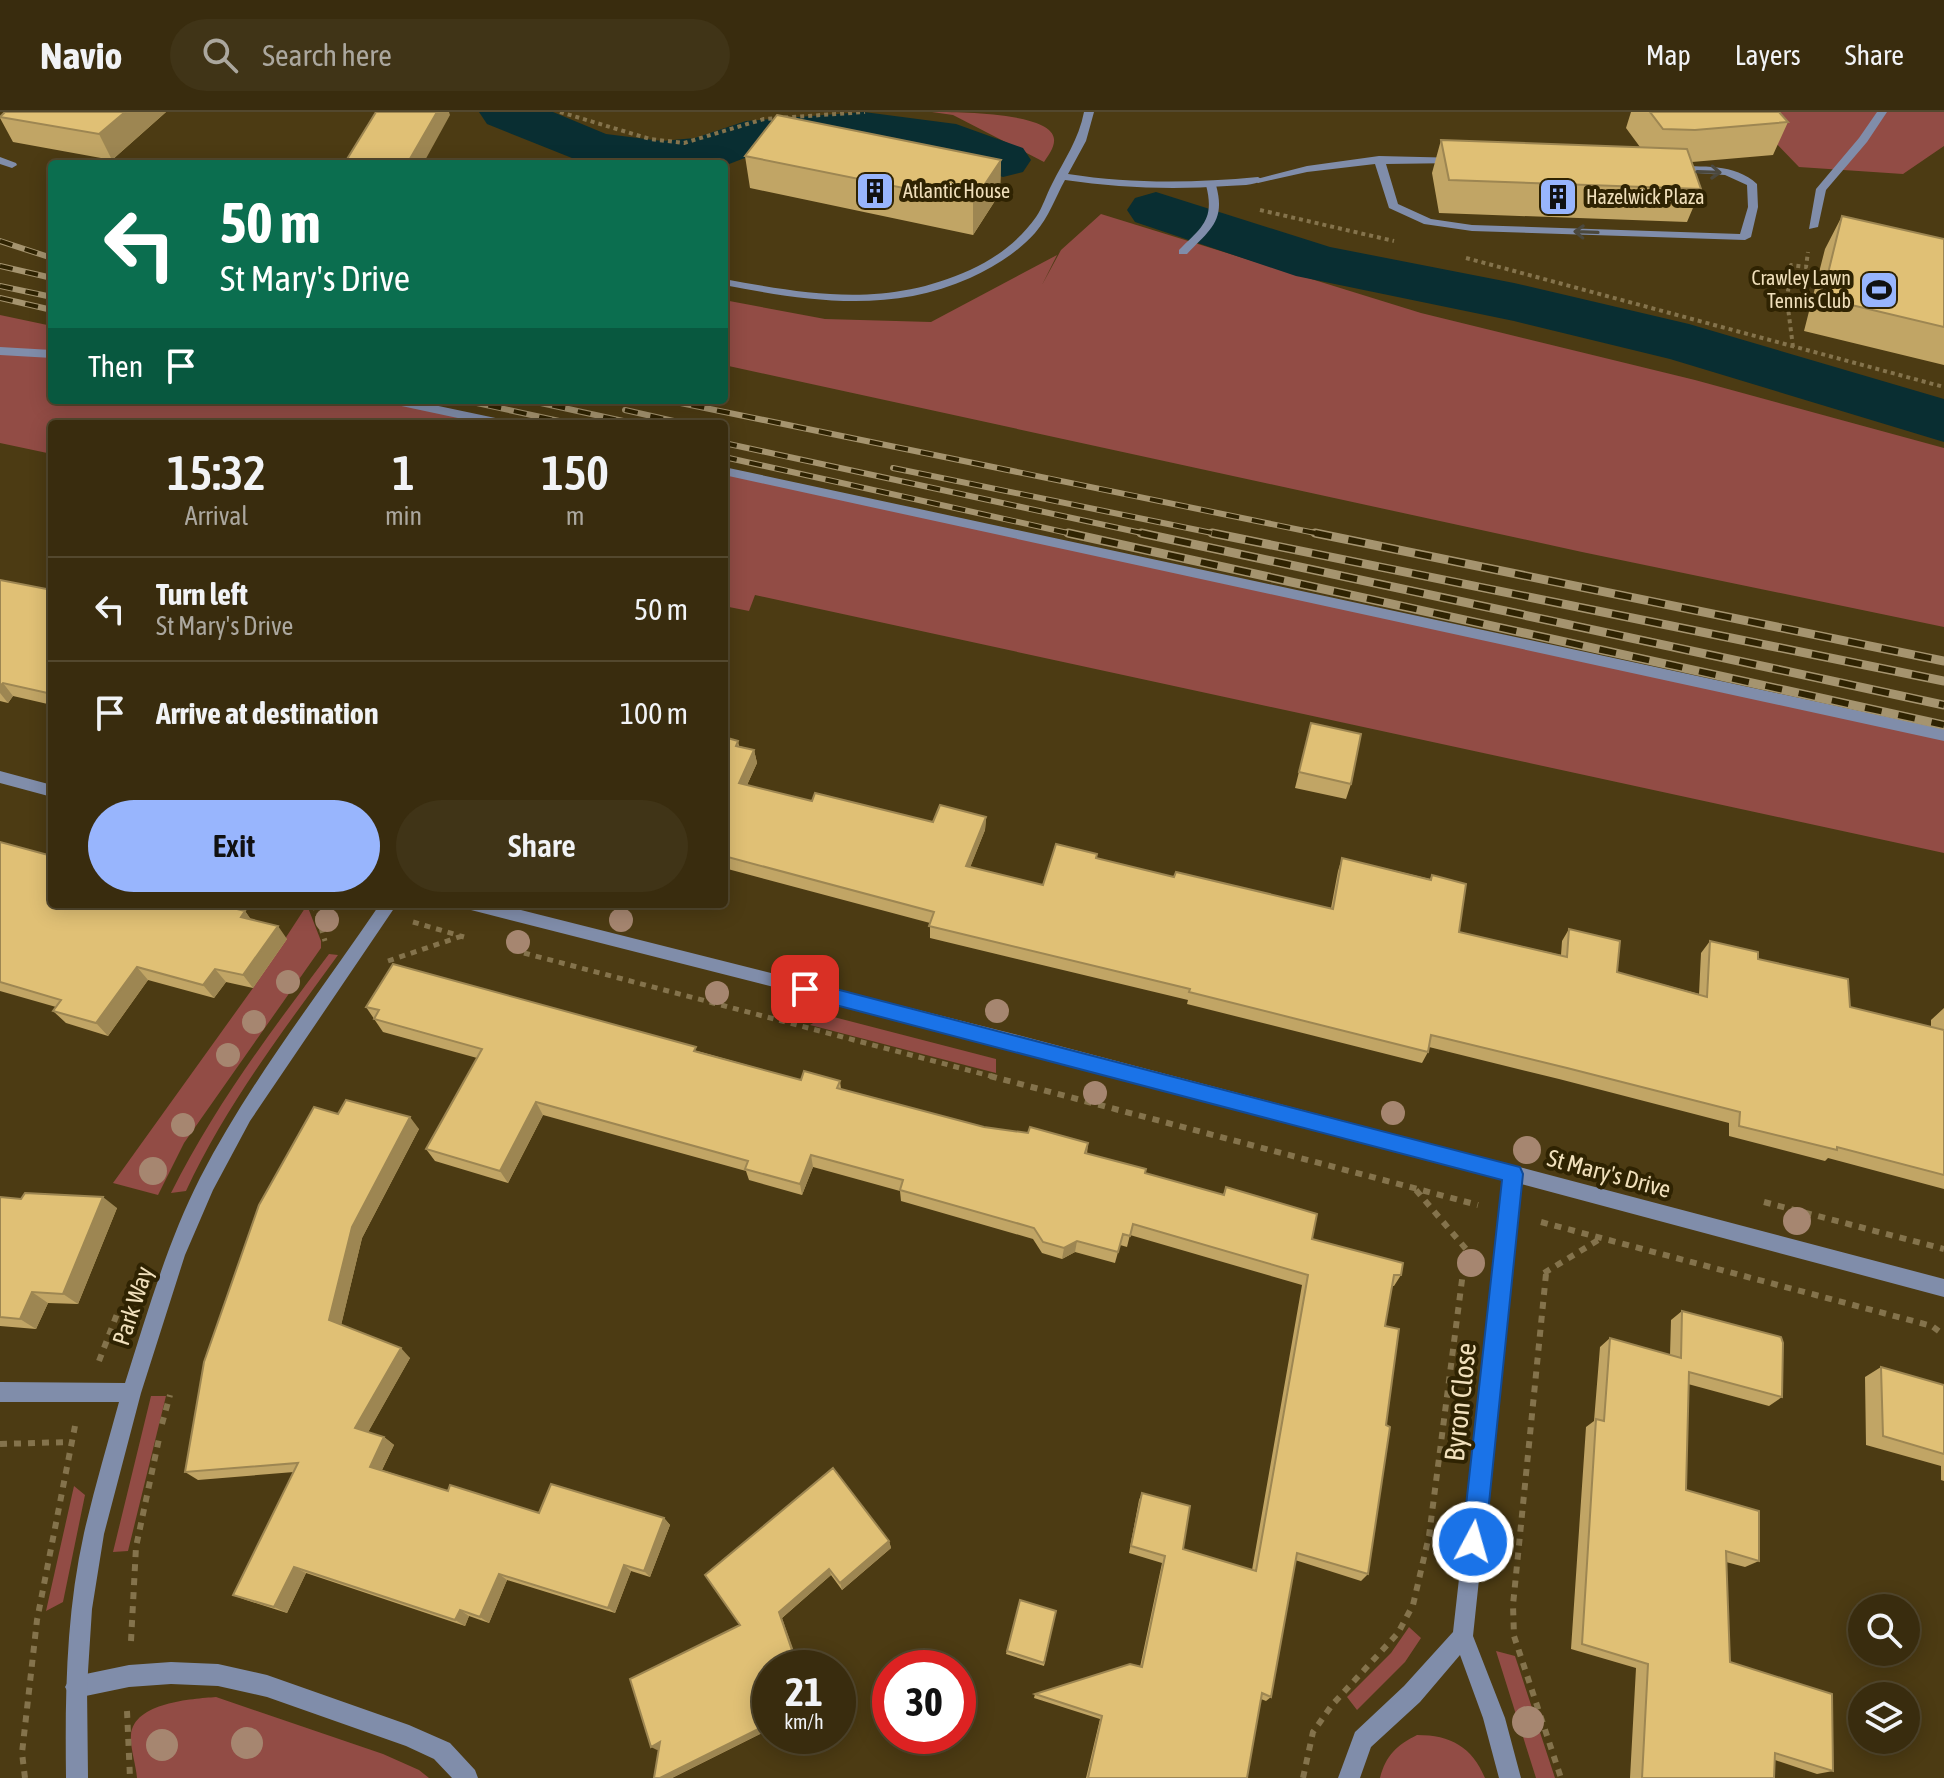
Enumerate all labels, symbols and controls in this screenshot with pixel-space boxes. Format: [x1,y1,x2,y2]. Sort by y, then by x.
search box [170,19,730,91]
icon: search [198,33,242,77]
text: Navio [40,34,122,77]
text: Search here [262,38,392,72]
text: Map [1646,39,1691,71]
text: Layers [1735,39,1801,71]
text: Share [1845,39,1904,71]
one-way arrow [1695,164,1722,179]
building icon: Atlantic House [854,170,896,212]
building icon: Hazelwick Plaza [1537,176,1579,218]
place label: Atlantic House [903,179,1010,202]
place label: Hazelwick Plaza [1586,185,1704,208]
text: 50 m [220,191,321,255]
icon: left [88,192,192,296]
one-way arrow [1573,225,1600,240]
text: St Mary's Drive [220,257,410,299]
place label: Crawley Lawn Tennis Club [1752,266,1851,312]
sports icon: Crawley Lawn Tennis Club [1858,269,1900,311]
icon: arrive [159,344,203,388]
text: Then [88,349,143,383]
text: 15:32 [167,445,266,500]
text: 1 [392,445,415,500]
text: 150 [541,445,609,500]
text: Arrival [185,501,248,531]
text: min [385,501,422,531]
text: m [566,501,584,531]
text: Turn left [156,577,248,611]
icon: left [88,587,132,631]
text: 50 m [634,592,688,626]
text: St Mary's Drive [156,611,293,641]
icon: arrive [88,691,132,735]
text: Arrive at destination [156,696,378,730]
text: 100 m [620,696,688,730]
button: Exit [88,800,380,892]
button: Share [396,800,688,892]
pin [771,955,839,1023]
icon: arrive [783,967,827,1011]
street label: St Mary's Drive [1544,1144,1674,1203]
street label: Park Way [107,1263,158,1349]
street label: Byron Close [1438,1341,1482,1463]
position arrow [1431,1500,1515,1584]
map controls [1848,1594,1920,1754]
button: search [1848,1594,1920,1666]
speed limit sign: 30 [872,1650,976,1754]
text: 21 [785,1669,823,1714]
button: layers [1848,1682,1920,1754]
text: km/h [784,1710,824,1733]

